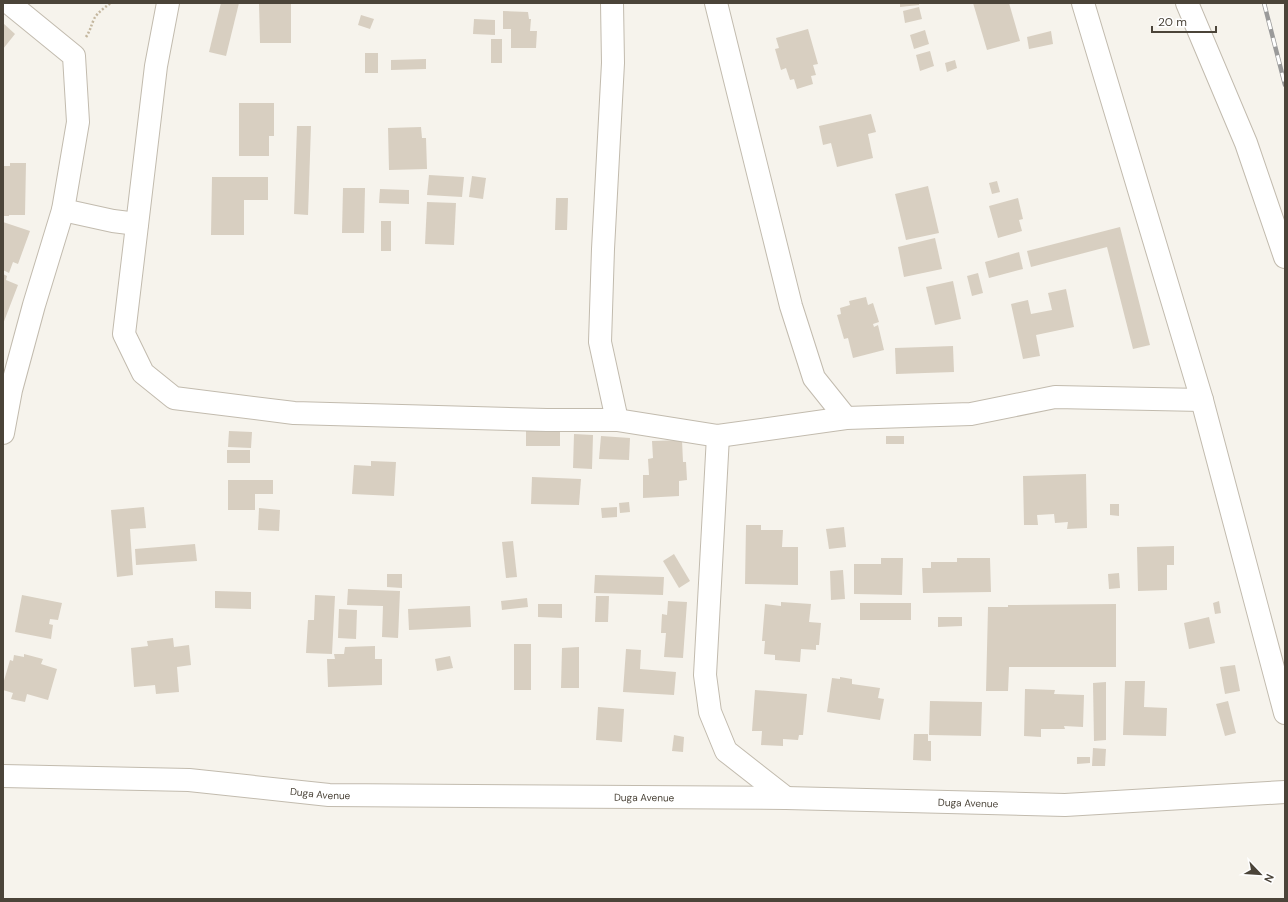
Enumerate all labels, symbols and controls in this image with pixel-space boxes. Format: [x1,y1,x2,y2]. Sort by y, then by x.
scale bar [1152,8,1216,34]
text: 20 m [1158,14,1187,30]
street label: Duga Avenue [289,784,351,802]
street label: Duga Avenue [614,790,675,804]
street label: Duga Avenue [938,795,999,810]
north arrow [1240,854,1280,894]
text: N [1261,872,1277,885]

